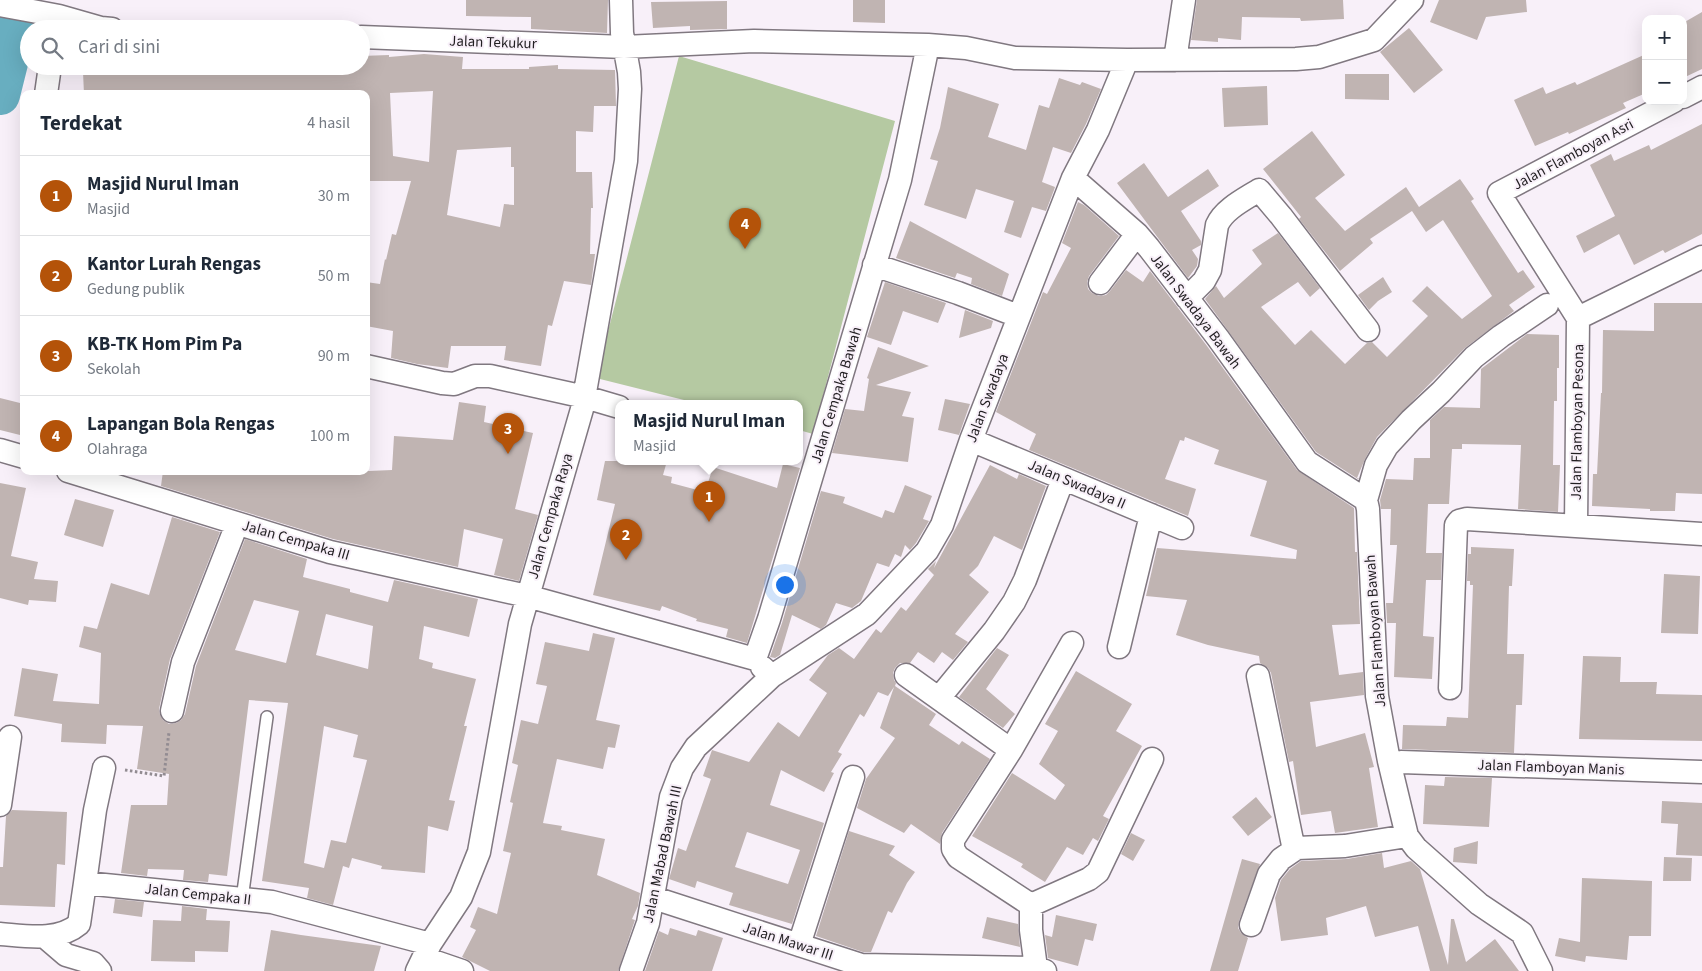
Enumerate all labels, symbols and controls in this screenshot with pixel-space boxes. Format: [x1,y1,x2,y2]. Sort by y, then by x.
map controls [1642,15,1687,105]
button: + [1642,15,1687,60]
search box [20,20,370,75]
street label: Jalan Tekukur [449,30,538,55]
icon: search [38,34,66,62]
text: Cari di sini [78,34,160,61]
button: − [1642,60,1687,105]
text: Terdekat [40,108,122,138]
text: 4 hasil [307,112,350,134]
street label: Jalan Flamboyan Asri [1509,114,1637,195]
text: Masjid Nurul Iman [87,171,239,198]
text: 1 [52,185,60,207]
text: 30 m [318,185,350,207]
text: Masjid [87,198,130,220]
pin: 4 [729,208,761,249]
street label: Jalan Swadaya Bawah [1145,249,1246,373]
text: Kantor Lurah Rengas [87,251,261,278]
text: 2 [52,265,60,287]
text: 50 m [318,265,350,287]
text: Gedung publik [87,278,185,300]
street label: Jalan Cempaka Bawah [806,324,867,466]
text: KB-TK Hom Pim Pa [87,331,242,358]
street label: Jalan Flamboyan Pesona [1566,344,1589,500]
text: 3 [52,345,60,367]
text: 90 m [318,345,350,367]
street label: Jalan Swadaya [961,351,1014,446]
text: Sekolah [87,358,141,380]
popup [615,400,803,465]
text: Masjid Nurul Iman [633,408,785,435]
text: Lapangan Bola Rengas [87,411,275,438]
pin: 3 [492,413,524,454]
text: 4 [52,425,60,447]
text: 100 m [310,425,350,447]
text: Masjid [633,435,676,457]
text: Olahraga [87,438,148,460]
street label: Jalan Cempaka Raya [523,451,578,581]
street label: Jalan Swadaya II [1025,454,1129,515]
pin: 1 [693,481,725,522]
street label: Jalan Cempaka III [240,515,352,566]
pin: 2 [610,519,642,560]
street label: Jalan Flamboyan Bawah [1360,554,1391,708]
your location [772,572,798,598]
street label: Jalan Flamboyan Manis [1477,754,1625,781]
street label: Jalan Mabad Bawah III [638,783,687,925]
street label: Jalan Cempaka II [144,878,252,911]
street label: Jalan Mawar III [740,917,836,966]

